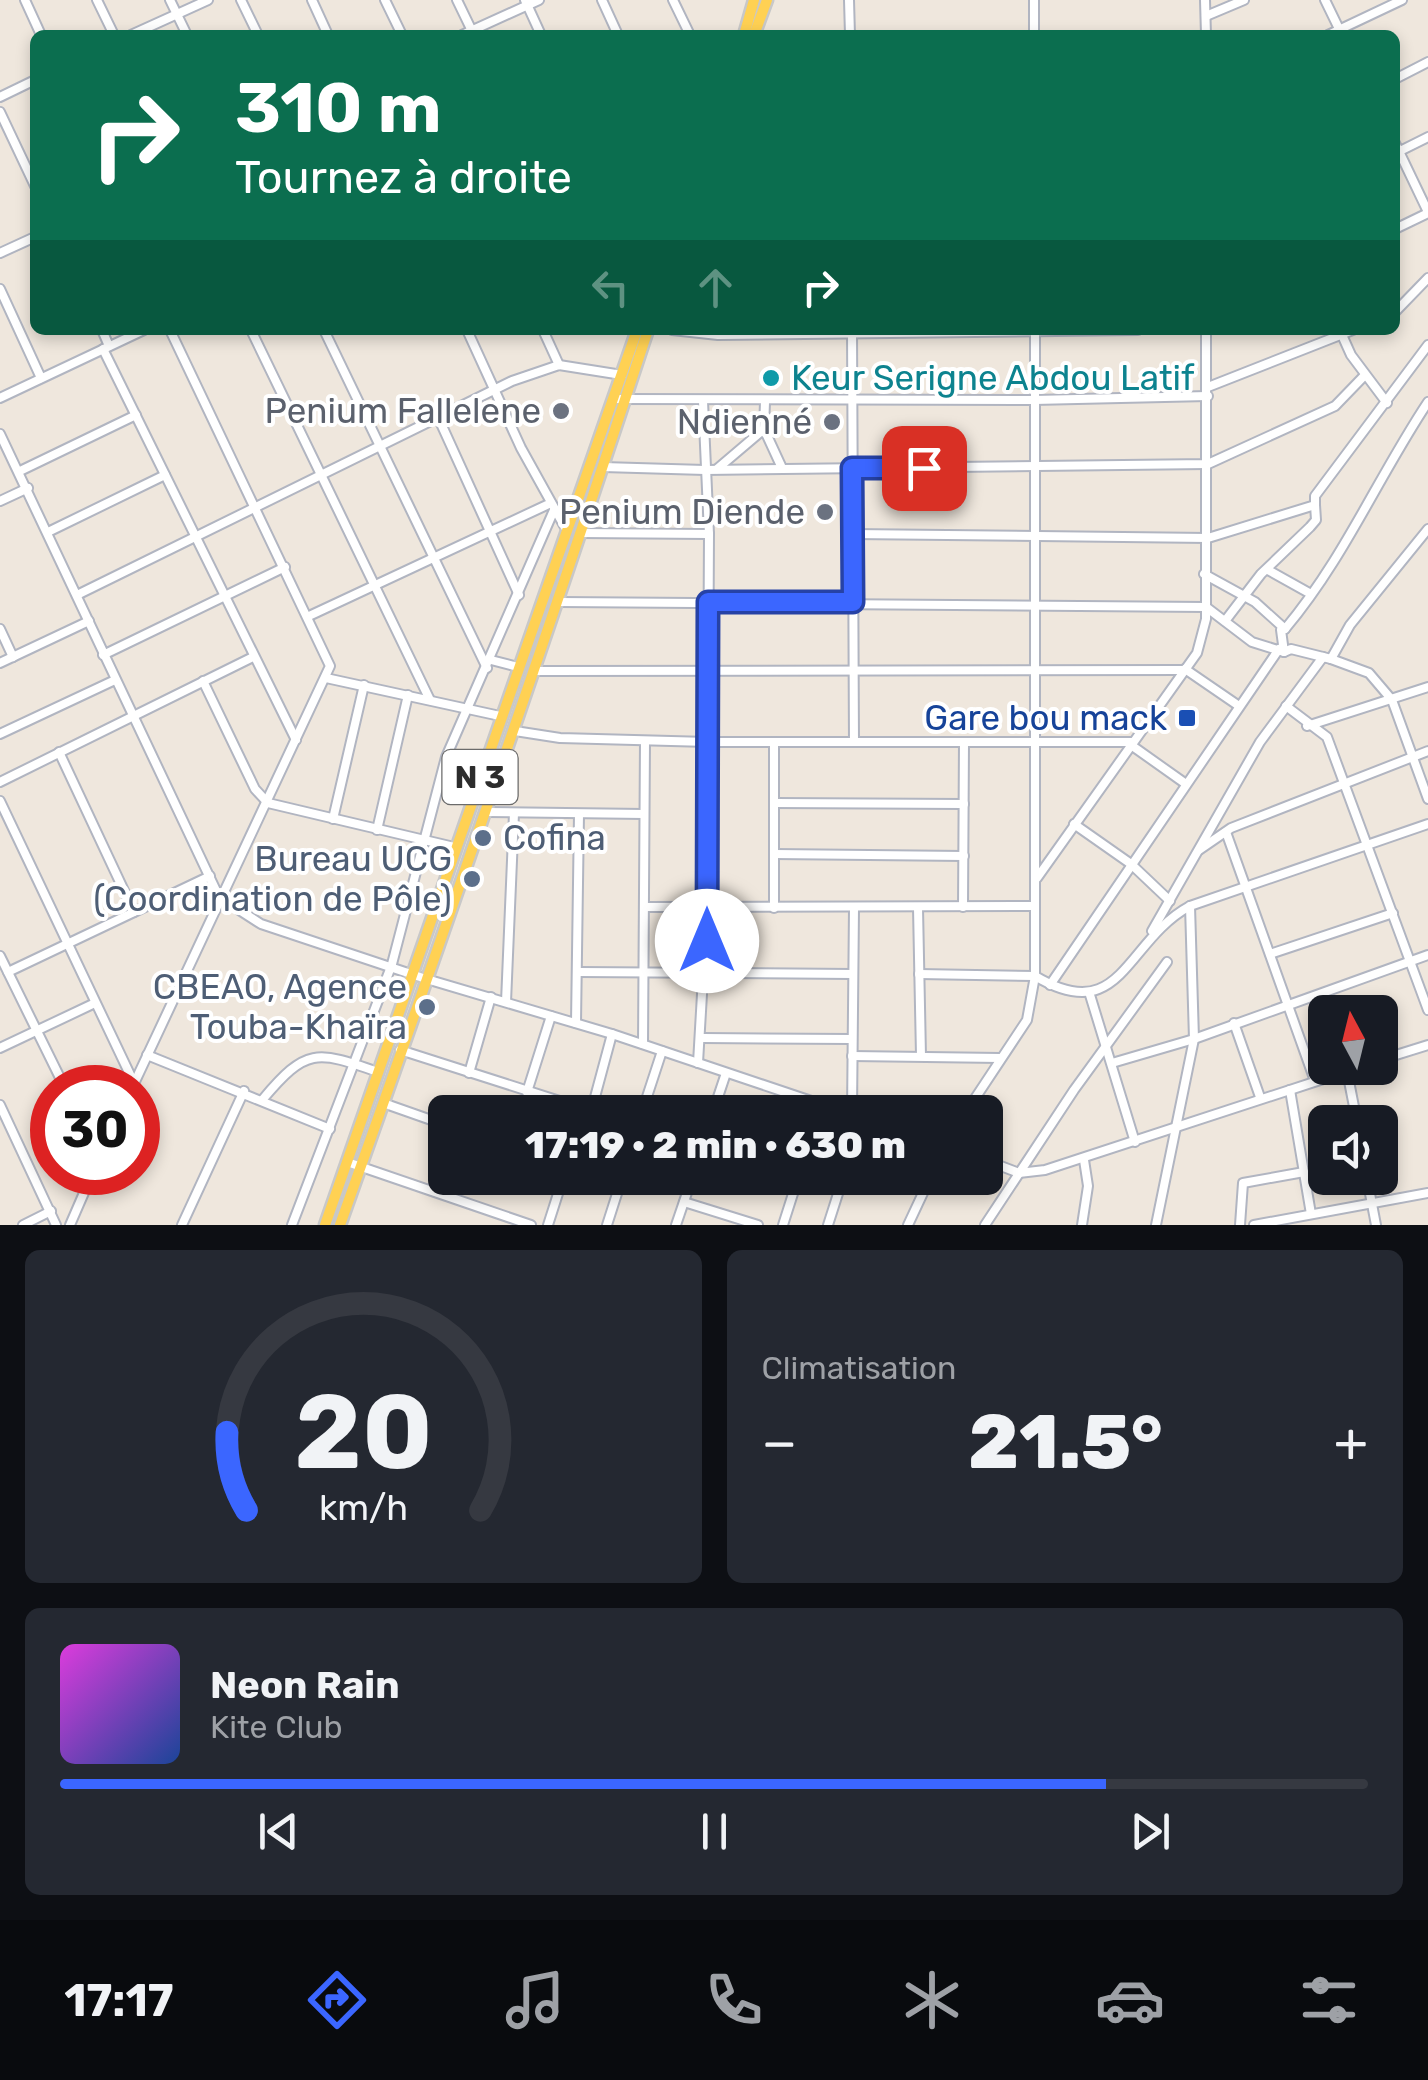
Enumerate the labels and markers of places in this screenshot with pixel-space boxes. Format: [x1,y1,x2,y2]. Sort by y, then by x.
place label: Keur Serigne Abdou Latif [791,357,1195,399]
marker: Keur Serigne Abdou Latif [760,367,782,389]
place label: Penium Fallelene [264,390,541,432]
marker: Penium Fallelene [550,400,572,422]
place label: Ndienné [677,401,812,443]
marker: Ndienné [821,411,843,433]
pin [882,426,967,511]
place label: Penium Diende [559,491,805,533]
marker: Penium Diende [814,501,836,523]
place label: Gare bou mack [924,697,1167,739]
marker: Gare bou mack [1176,707,1198,729]
place label: Cofina [503,817,606,859]
marker: Cofina [472,827,494,849]
place label: Bureau UCG (Coordination de Pôle) [93,838,452,920]
marker: Bureau UCG (Coordination de Pôle) [461,868,483,890]
place label: CBEAO, Agence Touba-Khaïra [153,966,407,1048]
marker: CBEAO, Agence Touba-Khaïra [416,996,438,1018]

